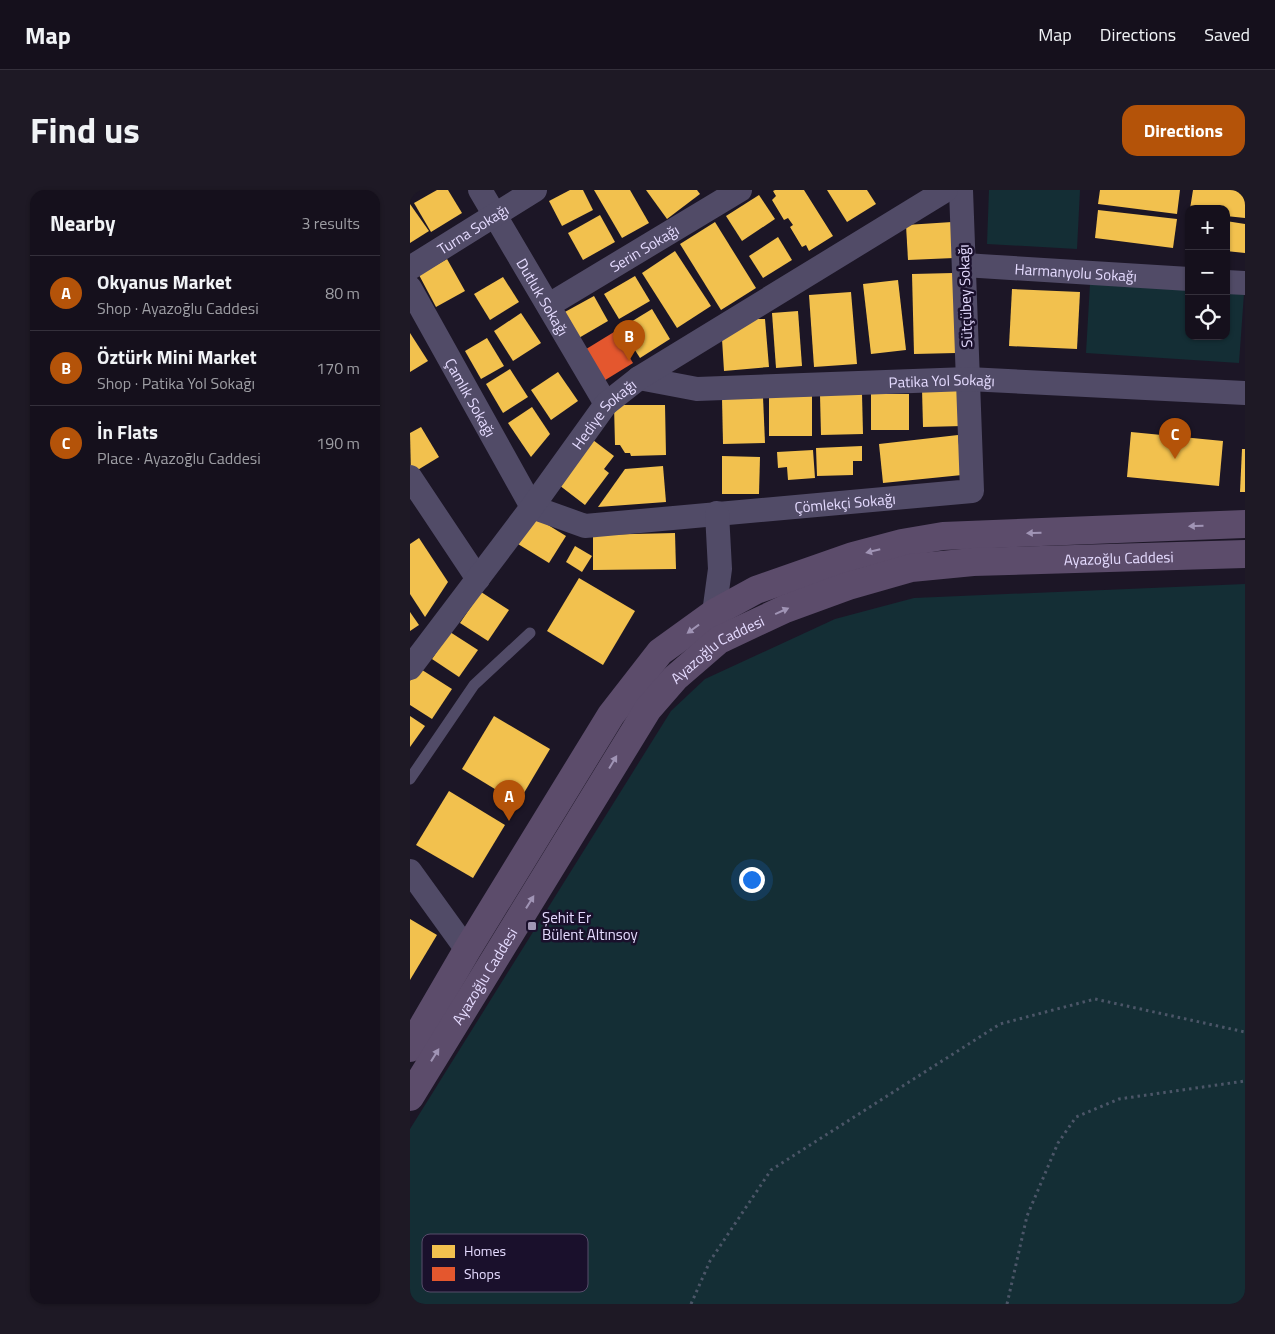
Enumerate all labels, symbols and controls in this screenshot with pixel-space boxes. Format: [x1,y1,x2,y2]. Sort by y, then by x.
text: Map [25,17,71,53]
text: Map [1038,21,1072,48]
text: Directions [1100,21,1176,48]
text: Saved [1204,21,1250,48]
text: Find us [30,103,140,157]
button: Directions [1122,105,1245,156]
street label: Turna Sokağı [433,198,513,260]
map controls [1185,205,1230,340]
button: + [1185,205,1230,250]
text: Nearby [50,207,115,239]
text: 3 results [301,211,360,235]
street label: Serin Sokağı [605,218,683,278]
street label: Sütçübey Sokağı [952,244,978,348]
button: − [1185,250,1230,295]
street label: Dutluk Sokağı [511,254,575,340]
street label: Harmanyolu Sokağı [1014,257,1138,287]
text: Okyanus Market [97,267,232,296]
text: A [61,281,71,305]
text: 80 m [325,281,360,305]
button: locate [1185,295,1230,340]
text: Shop · Ayazoğlu Caddesi [97,296,259,320]
pin: B [613,320,645,361]
text: Öztürk Mini Market [97,342,257,371]
street label: Çamlık Sokağı [440,353,502,441]
text: B [61,356,71,380]
text: 170 m [316,356,360,380]
street label: Patika Yol Sokağı [888,367,995,393]
text: Shop · Patika Yol Sokağı [97,371,255,395]
street label: Hediye Sokağı [566,373,641,454]
text: İn Flats [97,417,158,446]
pin: C [1159,418,1191,459]
text: C [62,431,70,455]
text: 190 m [316,431,360,455]
text: Place · Ayazoğlu Caddesi [97,446,261,470]
street label: Çömlekçi Sokağı [793,486,896,519]
one-way arrow [1188,523,1204,531]
one-way arrow [1026,529,1042,537]
street label: Ayazoğlu Caddesi [1063,545,1174,571]
one-way arrow [866,547,881,555]
one-way arrow [775,606,789,614]
street label: Ayazoğlu Caddesi [665,609,768,689]
one-way arrow [687,623,700,634]
one-way arrow [609,756,618,769]
pin: A [493,780,525,821]
your location [739,867,765,893]
one-way arrow [525,895,535,908]
place label: Şehit Er Bülent Altınsoy [542,906,638,946]
marker: Şehit Er Bülent Altınsoy [526,920,538,932]
street label: Ayazoğlu Caddesi [446,923,523,1029]
one-way arrow [431,1048,440,1061]
legend [422,1234,588,1292]
text: Homes [464,1240,506,1261]
text: Shops [464,1263,500,1284]

